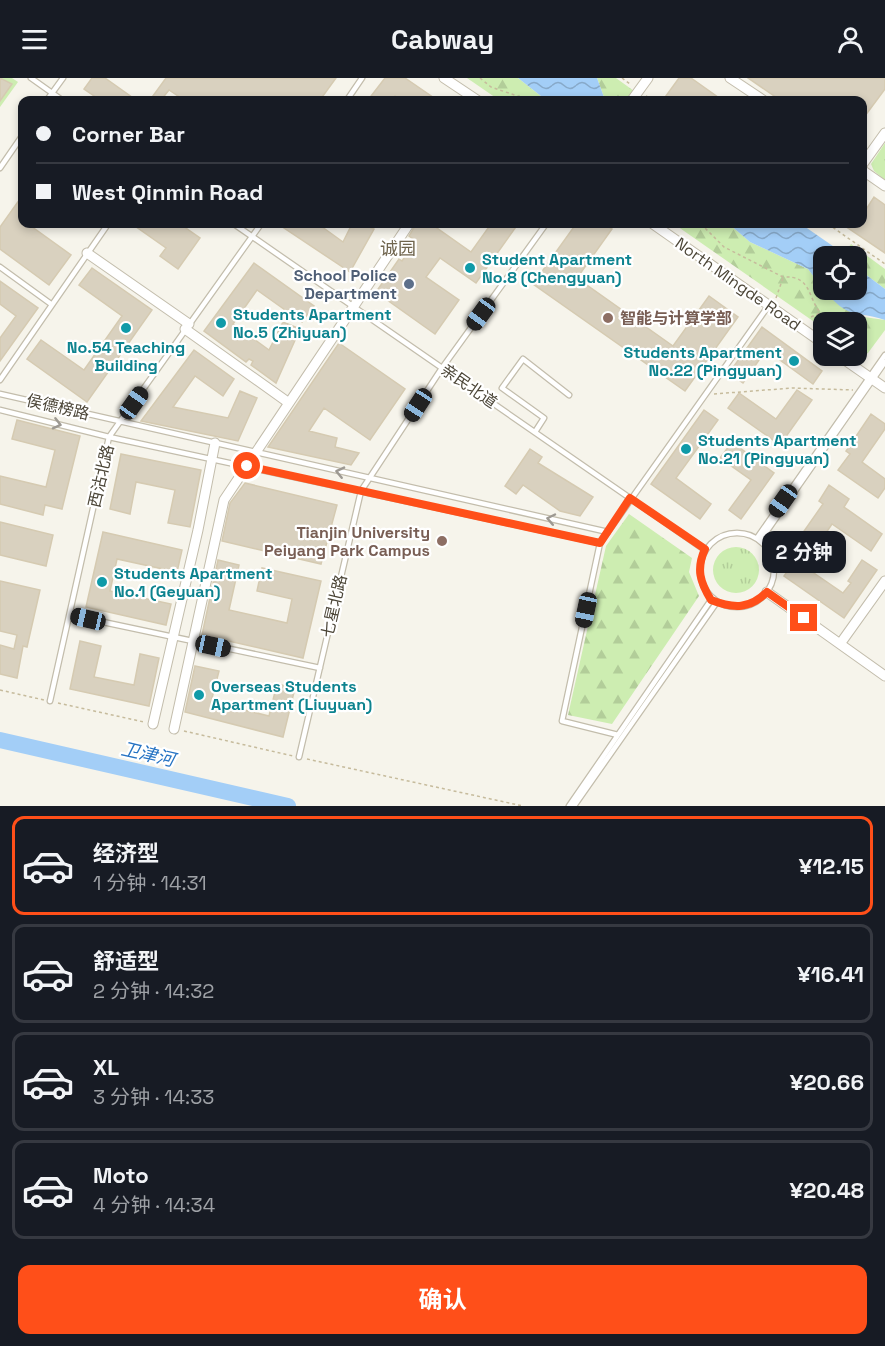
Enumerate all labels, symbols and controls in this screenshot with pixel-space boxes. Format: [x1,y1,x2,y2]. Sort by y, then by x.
text: Cabway [391,22,494,57]
icon: menu [18,23,51,56]
icon: person [834,23,867,56]
text: Corner Bar [72,120,185,148]
text: West Qinmin Road [72,178,263,206]
street label: North Mingde Road [671,233,805,335]
district label: 诚园 [380,237,416,260]
map controls [813,246,867,366]
button: locate [813,246,867,300]
place label: Student Apartment No.8 (Chengyuan) [482,249,632,288]
marker: Student Apartment No.8 (Chengyuan) [463,261,477,275]
place label: School Police Department [294,265,397,304]
marker: School Police Department [402,277,416,291]
car [463,294,499,334]
place label: Students Apartment No.5 (Zhiyuan) [233,304,392,343]
place label: 智能与计算学部 [620,308,732,329]
marker: 智能与计算学部 [601,311,615,325]
button: layers [813,312,867,366]
marker: Students Apartment No.5 (Zhiyuan) [214,316,228,330]
marker: No.54 Teaching Building [119,321,133,335]
place label: No.54 Teaching Building [67,337,185,376]
place label: Students Apartment No.22 (Pingyuan) [623,342,782,381]
marker: Students Apartment No.22 (Pingyuan) [787,354,801,368]
street label: 亲民北道 [437,359,501,413]
car [116,383,152,423]
car [401,385,435,425]
street label: 侯德榜路 [24,390,92,424]
one-way arrow [51,417,62,429]
place label: Students Apartment No.21 (Pingyuan) [698,430,857,469]
street label: 西沽北路 [84,442,118,510]
marker: Students Apartment No.21 (Pingyuan) [679,442,693,456]
route start [233,452,260,479]
one-way arrow [335,467,345,480]
car [765,481,801,521]
one-way arrow [546,513,556,526]
place label: Tianjin University Peiyang Park Campus [264,522,430,561]
callout: 2 分钟 [762,531,846,573]
marker: Tianjin University Peiyang Park Campus [435,534,449,548]
text: 2 分钟 [776,539,832,565]
place label: Students Apartment No.1 (Geyuan) [114,563,273,602]
street label: 七星北路 [317,572,351,640]
marker: Students Apartment No.1 (Geyuan) [95,575,109,589]
car [573,591,599,629]
route end [790,604,817,631]
car [68,606,108,632]
car [194,633,232,659]
place label: Overseas Students Apartment (Liuyuan) [211,676,372,715]
marker: Overseas Students Apartment (Liuyuan) [192,688,206,702]
water label: 卫津河 [119,737,180,772]
icon: car [21,839,75,893]
text: 经济型 [93,839,159,867]
text: ¥12.15 [799,852,864,880]
text: 1 分钟 · 14:31 [93,870,207,896]
icon: car [21,947,75,1001]
text: 舒适型 [93,947,159,975]
text: ¥16.41 [797,960,864,988]
text: 2 分钟 · 14:32 [93,978,214,1004]
text: XL [93,1053,119,1081]
icon: car [21,1055,75,1109]
text: ¥20.66 [790,1068,864,1096]
text: 3 分钟 · 14:33 [93,1084,214,1110]
text: Moto [93,1161,149,1189]
icon: car [21,1163,75,1217]
text: ¥20.48 [790,1176,864,1204]
text: 4 分钟 · 14:34 [93,1192,215,1218]
button: 确认 [18,1265,867,1334]

